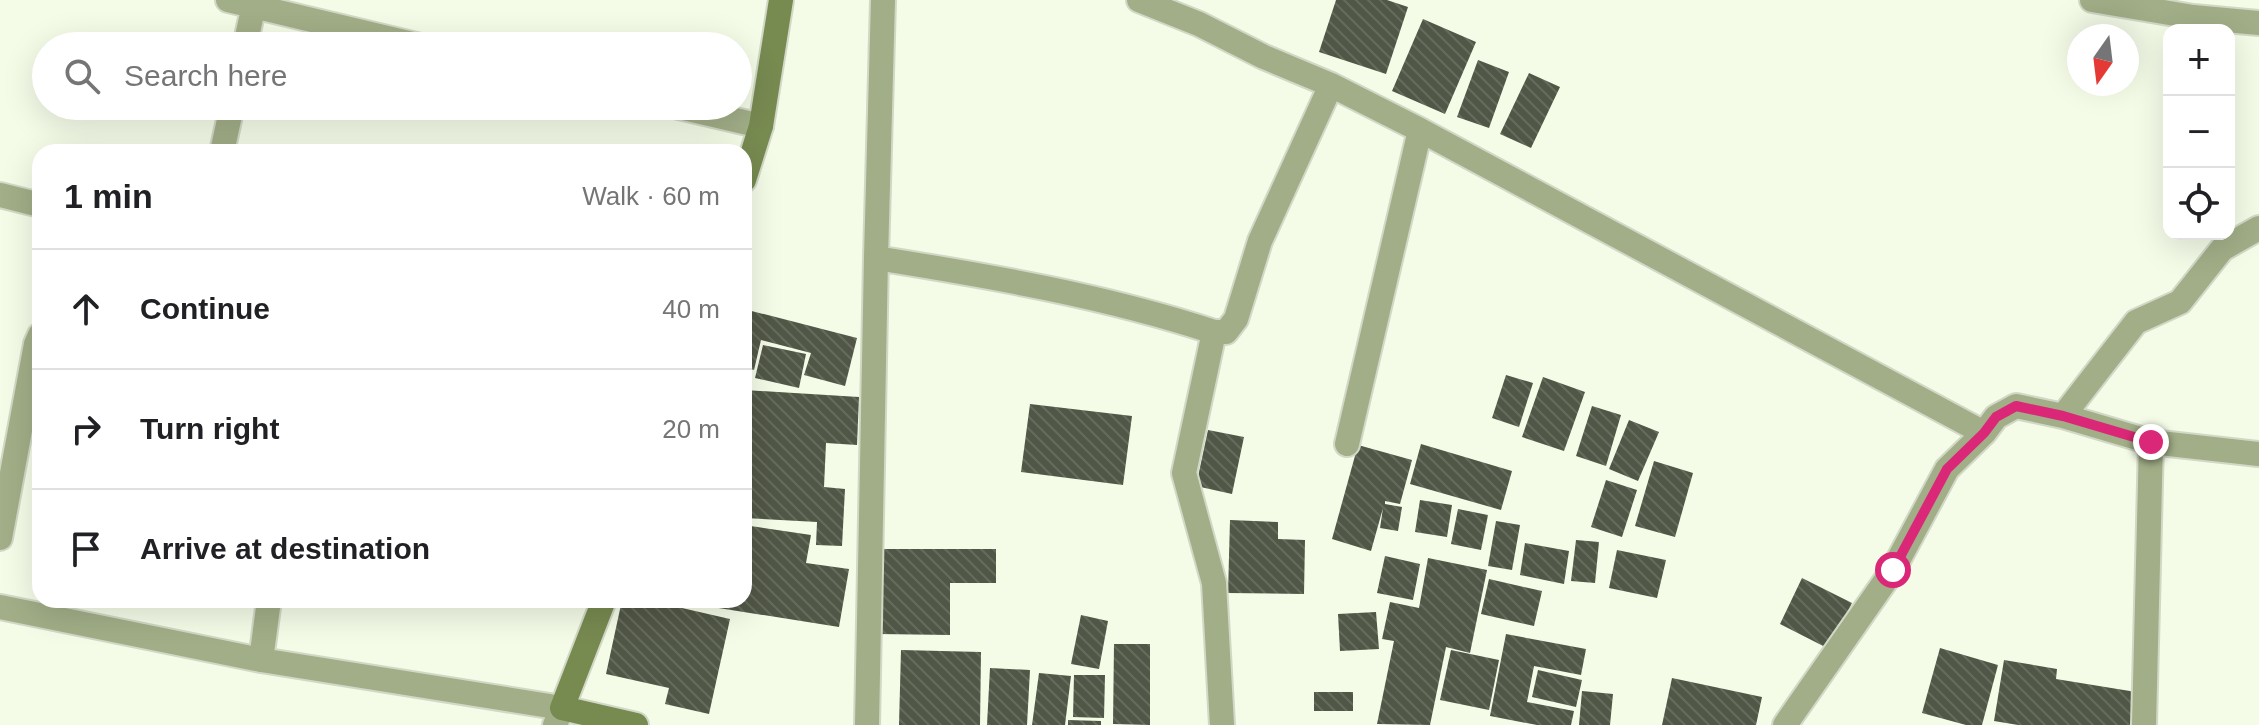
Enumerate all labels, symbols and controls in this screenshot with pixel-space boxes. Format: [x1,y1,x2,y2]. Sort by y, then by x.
north arrow [2067,24,2139,96]
map controls [2163,24,2235,240]
button: + [2163,24,2235,96]
search box [32,32,752,120]
icon: search [60,54,104,98]
text: Search here [124,59,287,92]
button: − [2163,96,2235,168]
button: locate [2163,168,2235,240]
text: 1 min [64,177,153,215]
text: Walk · 60 m [582,181,720,211]
icon: ahead [64,287,108,331]
text: Continue [140,292,270,325]
text: 40 m [662,294,720,324]
icon: right [64,407,108,451]
text: Turn right [140,412,279,445]
text: 20 m [662,414,720,444]
route end [2133,424,2169,460]
icon: arrive [64,527,108,571]
text: Arrive at destination [140,532,430,565]
route start [1875,552,1911,588]

